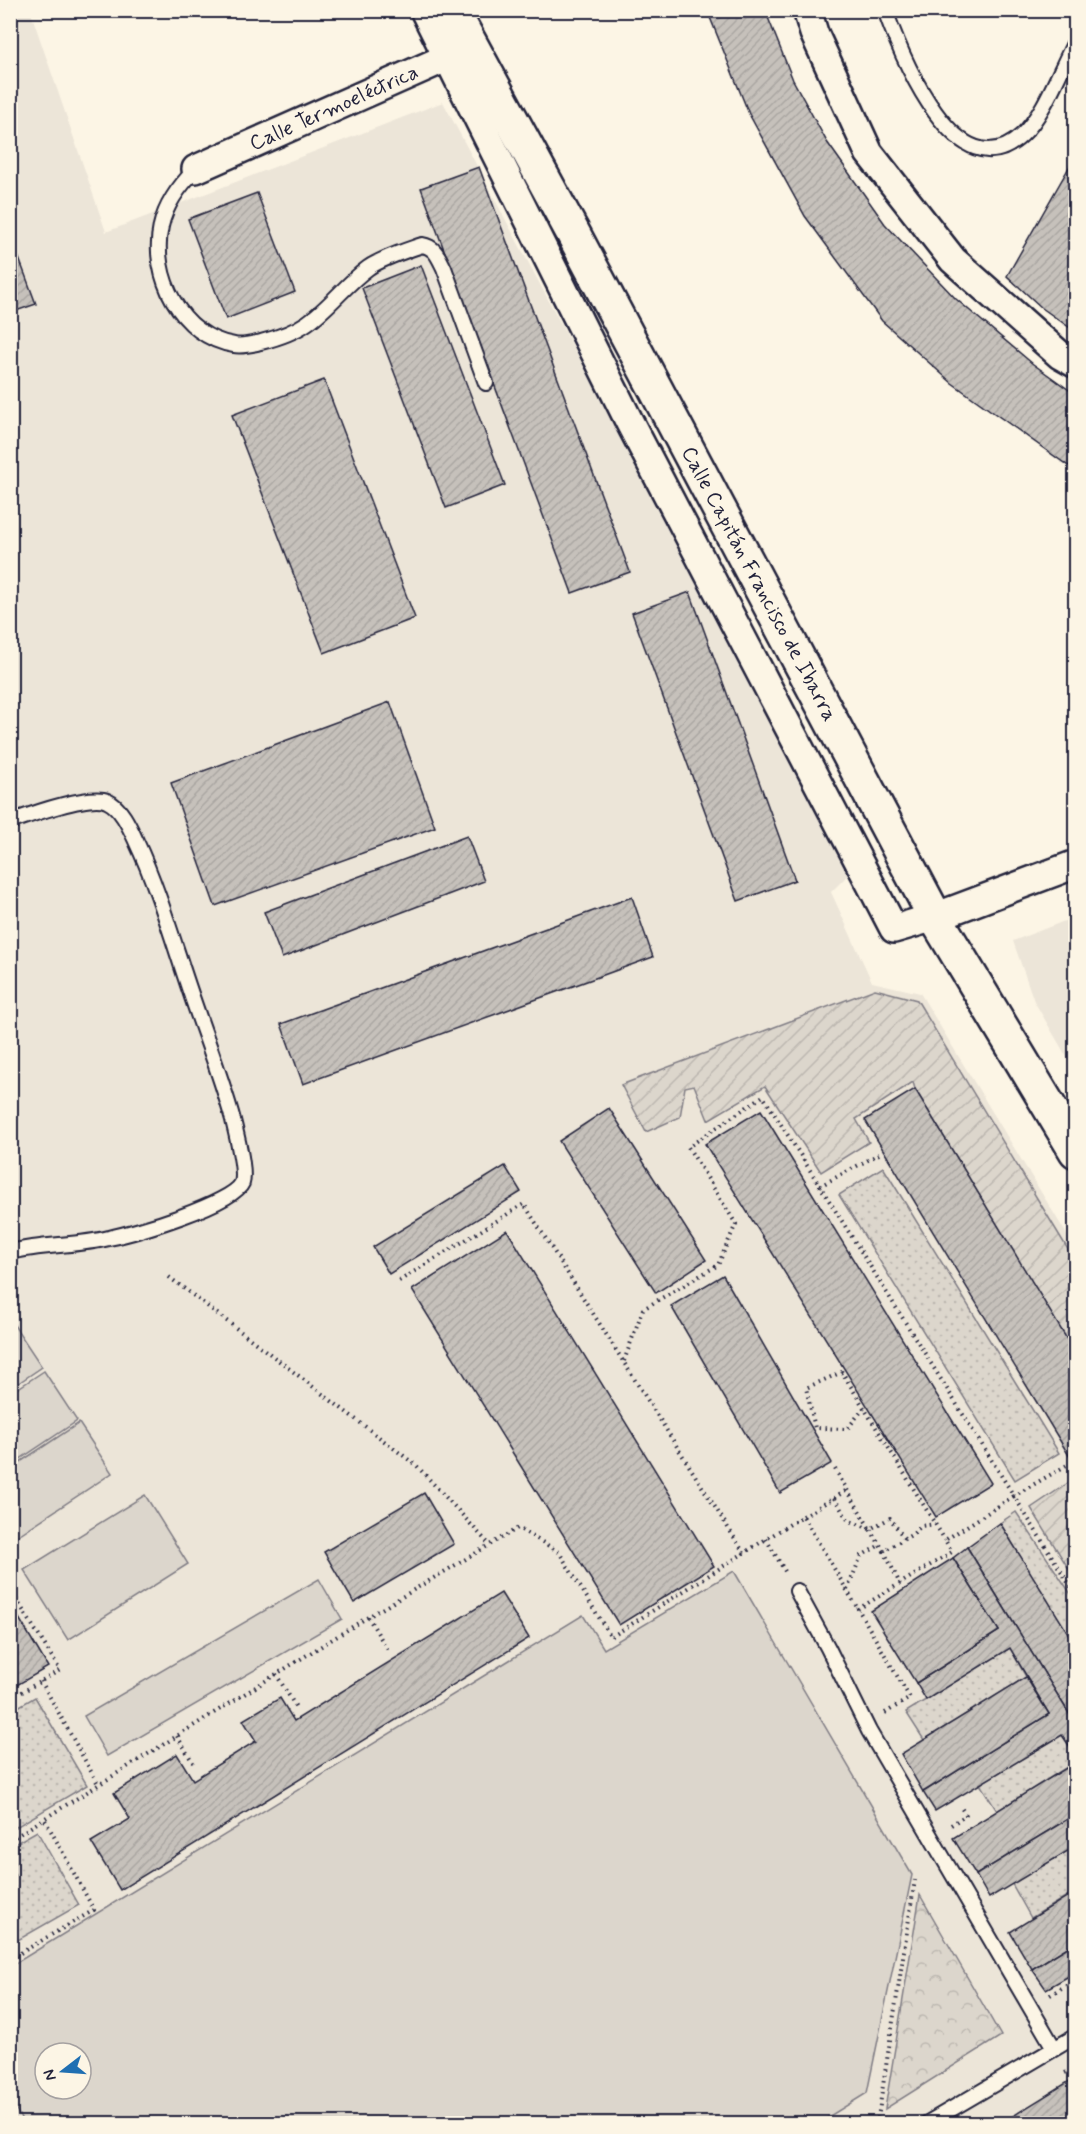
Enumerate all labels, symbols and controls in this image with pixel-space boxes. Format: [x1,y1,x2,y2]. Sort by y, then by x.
street label: Calle Termoeléctrica [245,58,423,158]
street label: Calle Capitán Francisco de Ibarra [674,442,844,726]
north arrow [33,2041,93,2101]
text: N [38,2067,62,2083]

